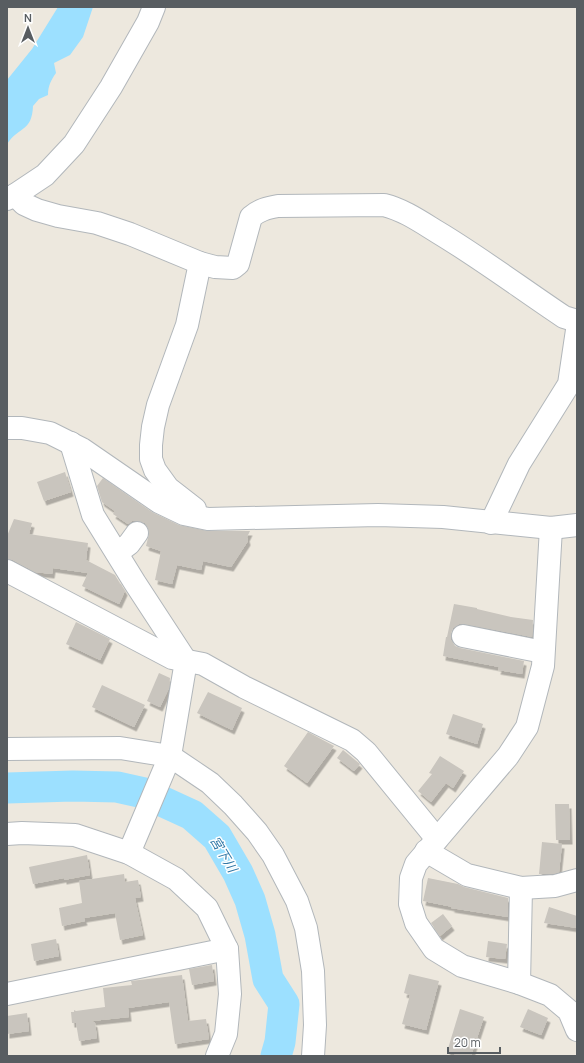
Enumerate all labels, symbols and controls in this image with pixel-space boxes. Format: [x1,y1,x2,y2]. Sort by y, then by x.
north arrow [8,8,48,48]
text: N [24,10,32,25]
water label: 宮下川 [206,833,243,877]
scale bar [448,1029,500,1055]
text: 20 m [454,1034,481,1051]

